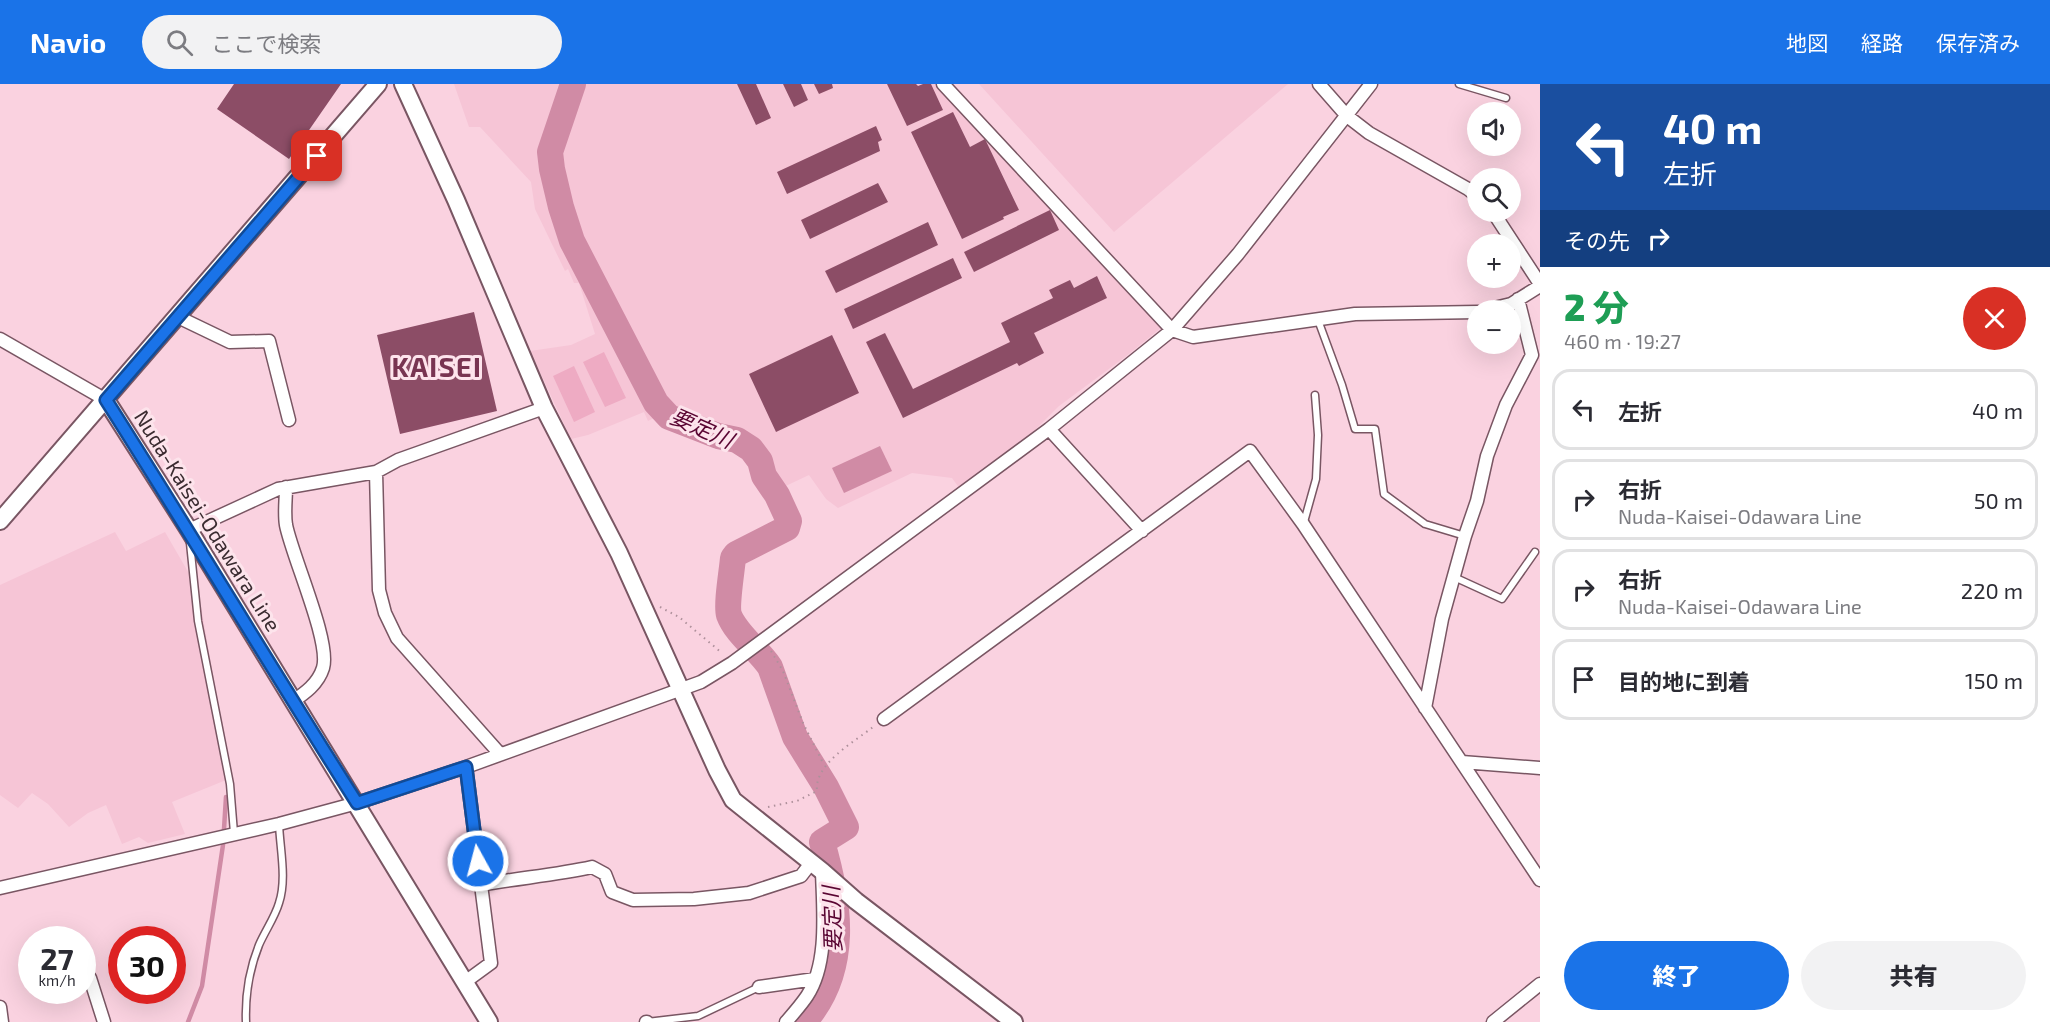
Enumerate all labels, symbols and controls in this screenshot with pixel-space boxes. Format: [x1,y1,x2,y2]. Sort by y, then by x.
search box [142,15,562,69]
text: Navio [30,25,106,59]
icon: search [163,26,196,59]
text: ここで検索 [211,30,321,56]
text: 地図 [1786,30,1828,55]
text: 経路 [1861,30,1903,55]
text: 保存済み [1936,30,2020,55]
map controls [1467,102,1521,354]
button: sound [1467,102,1521,156]
text: 40 m [1663,102,1762,152]
icon: left [1564,108,1642,186]
pin [291,130,342,181]
icon: arrive [300,139,333,172]
text: 左折 [1663,157,1717,189]
button: search [1467,168,1521,222]
icon: right [1642,222,1675,255]
text: その先 [1564,227,1630,253]
button: + [1467,234,1521,288]
text: 2 分 [1564,285,1629,328]
button: close [1963,287,2026,350]
button: − [1467,300,1521,354]
text: 460 m · 19:27 [1564,329,1681,353]
district label: KAISEI [392,350,482,382]
icon: left [1567,393,1600,426]
text: 40 m [1972,397,2023,423]
text: 左折 [1618,398,1662,424]
water label: 要定川 [667,402,740,453]
street label: Nuda-Kaisei-Odawara Line [130,405,287,635]
text: 右折 [1618,476,1662,502]
icon: right [1567,483,1600,516]
text: 50 m [1974,487,2023,513]
text: Nuda-Kaisei-Odawara Line [1618,504,1862,528]
text: 右折 [1618,566,1662,592]
icon: right [1567,573,1600,606]
text: 220 m [1961,577,2023,603]
text: Nuda-Kaisei-Odawara Line [1618,594,1862,618]
icon: arrive [1567,663,1600,696]
text: 150 m [1965,667,2023,693]
text: 目的地に到着 [1618,668,1750,694]
position arrow [446,829,510,893]
water label: 要定川 [817,884,845,952]
speed limit sign: 30 [108,926,186,1004]
text: 27 [40,940,74,976]
button: 終了 [1564,941,1789,1010]
button: 共有 [1801,941,2026,1010]
text: km/h [38,971,76,989]

